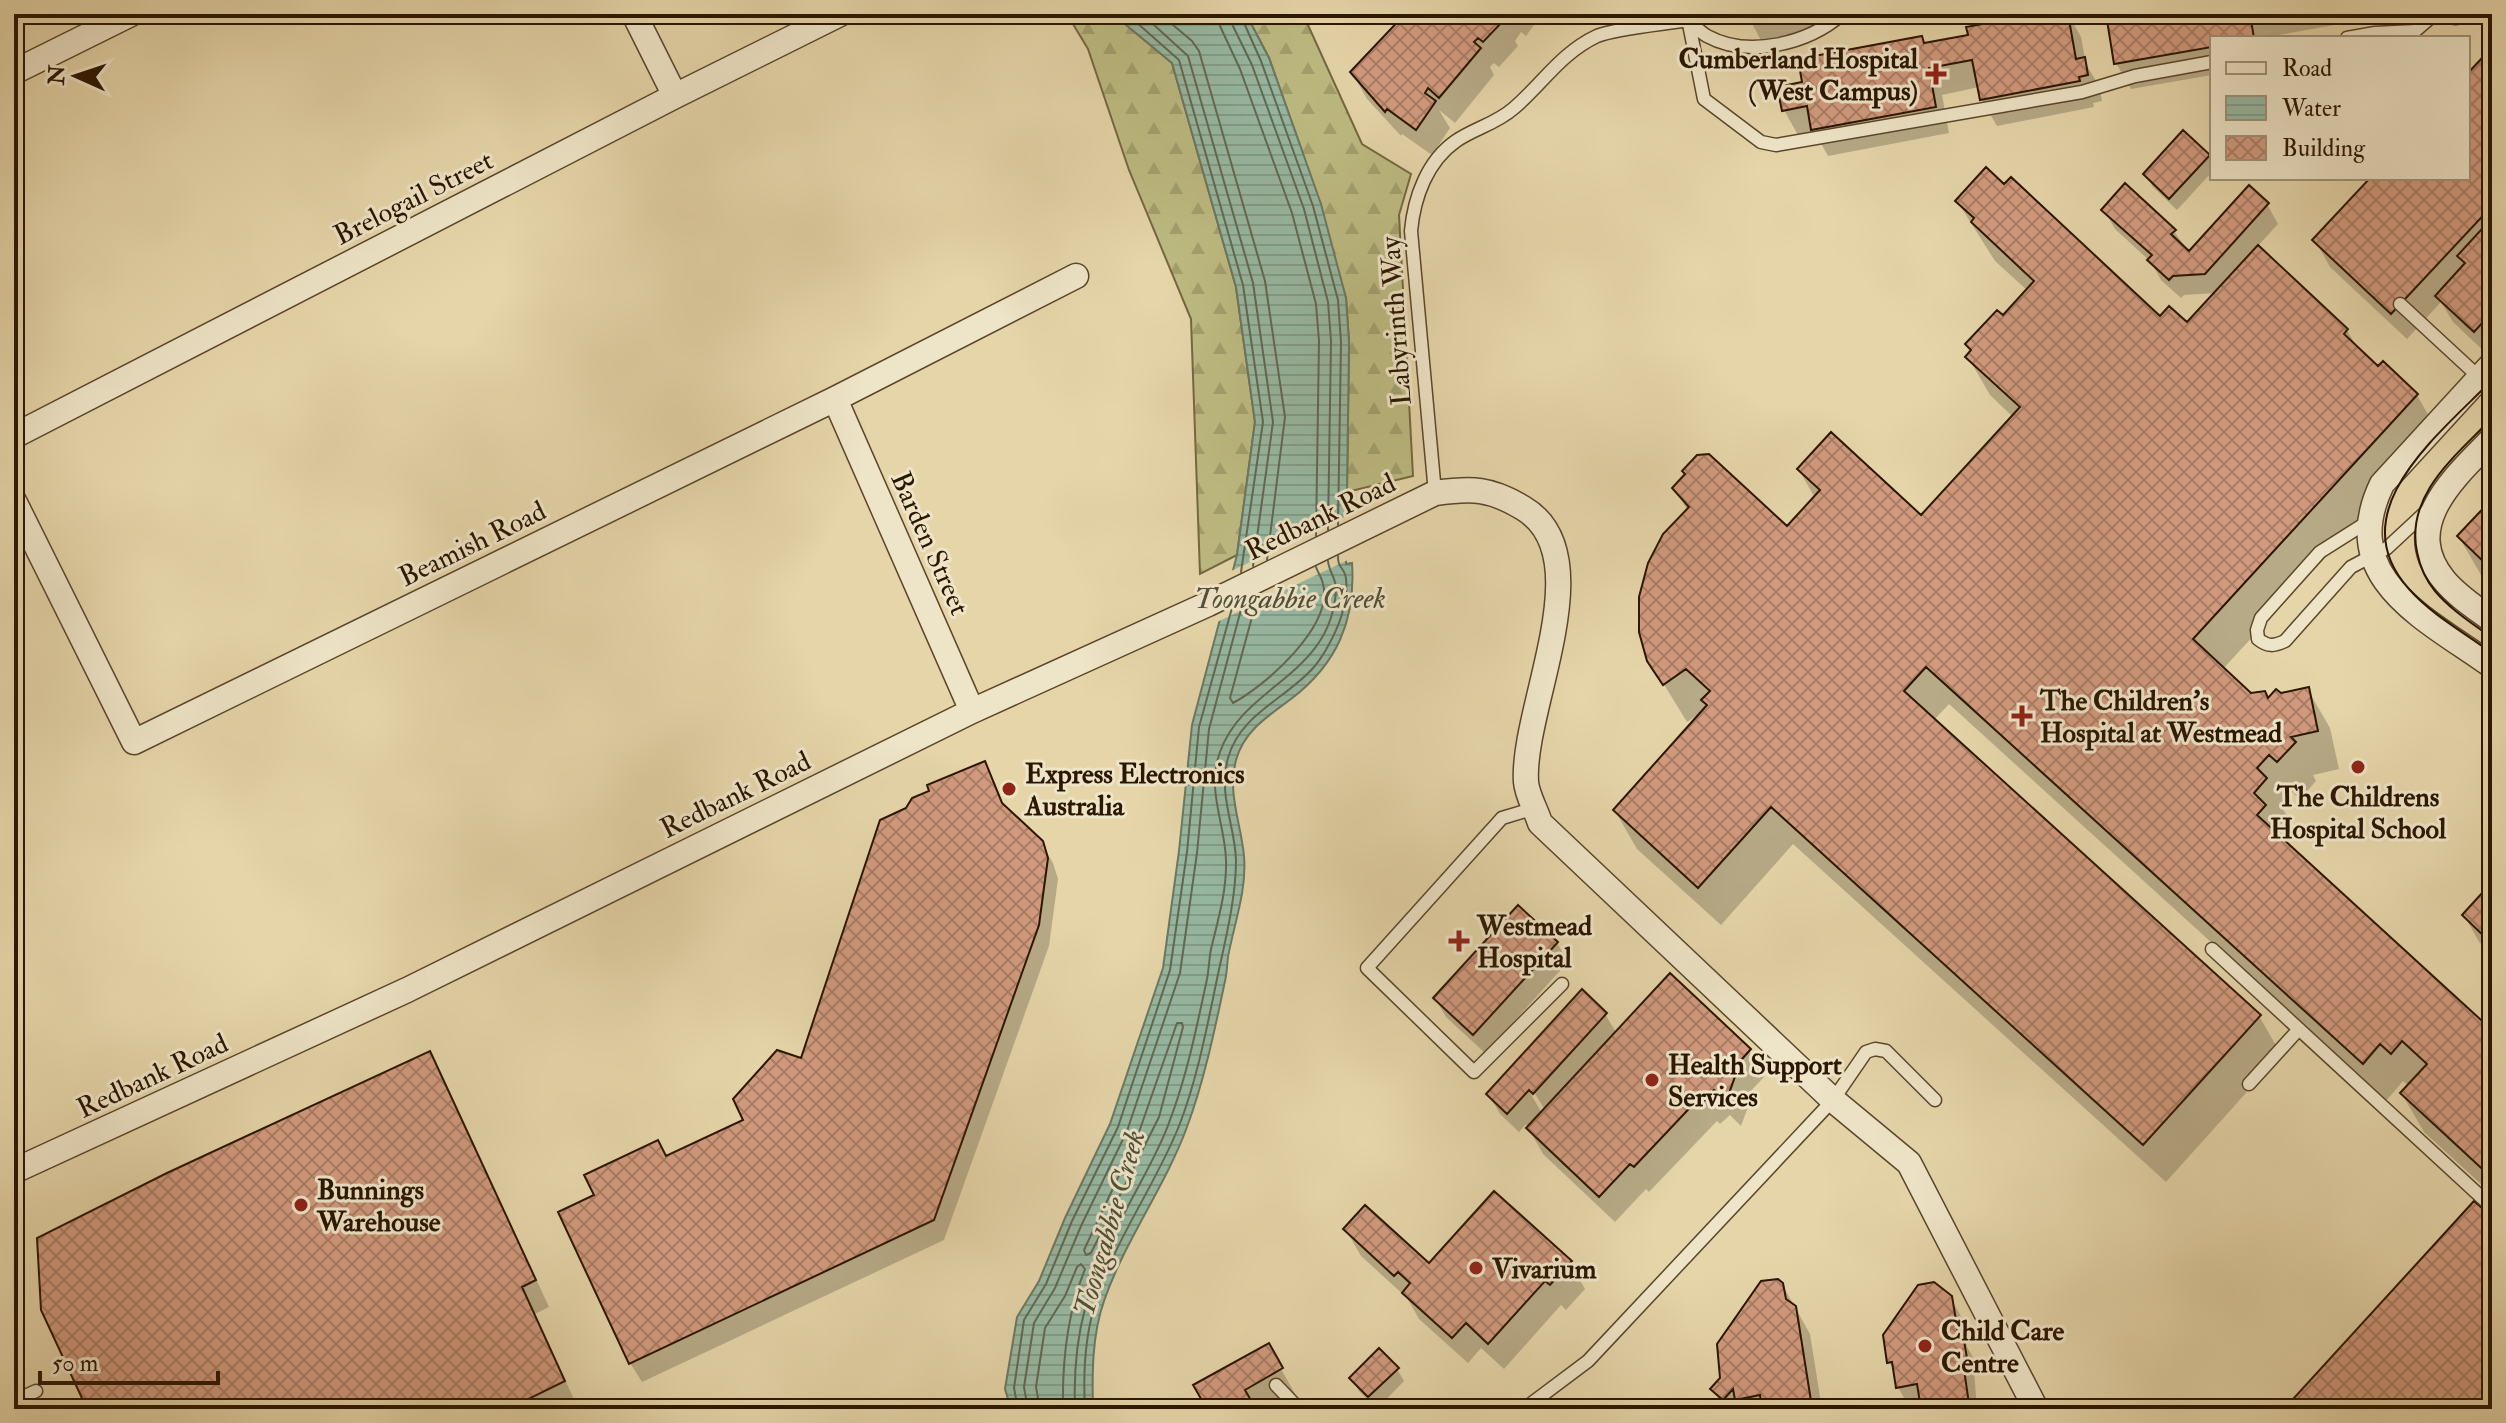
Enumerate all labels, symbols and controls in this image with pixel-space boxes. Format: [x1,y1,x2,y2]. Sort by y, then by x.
north arrow [36,36,116,116]
legend [2210,36,2470,180]
place label: Cumberland Hospital (West Campus) [1678,42,1919,109]
text: Road [2282,53,2332,84]
marker: Cumberland Hospital (West Campus) [1925,63,1947,85]
text: N [42,64,72,87]
text: Water [2281,93,2341,124]
text: Building [2282,133,2366,164]
street label: Brelogail Street [328,143,499,253]
street label: Labyrinth Way [1373,235,1420,406]
street label: Barden Street [882,466,977,621]
street label: Redbank Road [1240,466,1402,569]
street label: Beamish Road [393,494,552,595]
water label: Toongabbie Creek [1194,580,1386,617]
place label: The Children's Hospital at Westmead [2039,684,2282,751]
marker: The Children's Hospital at Westmead [2011,705,2033,727]
street label: Redbank Road [655,744,817,847]
place label: Express Electronics Australia [1024,757,1245,824]
marker: The Childrens Hospital School [2349,758,2367,776]
marker: Express Electronics Australia [1000,780,1018,798]
place label: The Childrens Hospital School [2270,780,2447,847]
place label: Westmead Hospital [1476,909,1592,976]
marker: Westmead Hospital [1448,930,1470,952]
street label: Redbank Road [71,1026,234,1127]
place label: Health Support Services [1668,1048,1842,1115]
marker: Health Support Services [1643,1071,1661,1089]
water label: Toongabbie Creek [1065,1126,1154,1320]
place label: Bunnings Warehouse [316,1173,441,1240]
marker: Bunnings Warehouse [292,1196,310,1214]
place label: Vivarium [1491,1252,1597,1287]
marker: Vivarium [1467,1259,1485,1277]
place label: Child Care Centre [1941,1314,2065,1381]
scale bar [40,1335,218,1385]
marker: Child Care Centre [1916,1337,1934,1355]
text: 50 m [52,1348,99,1379]

